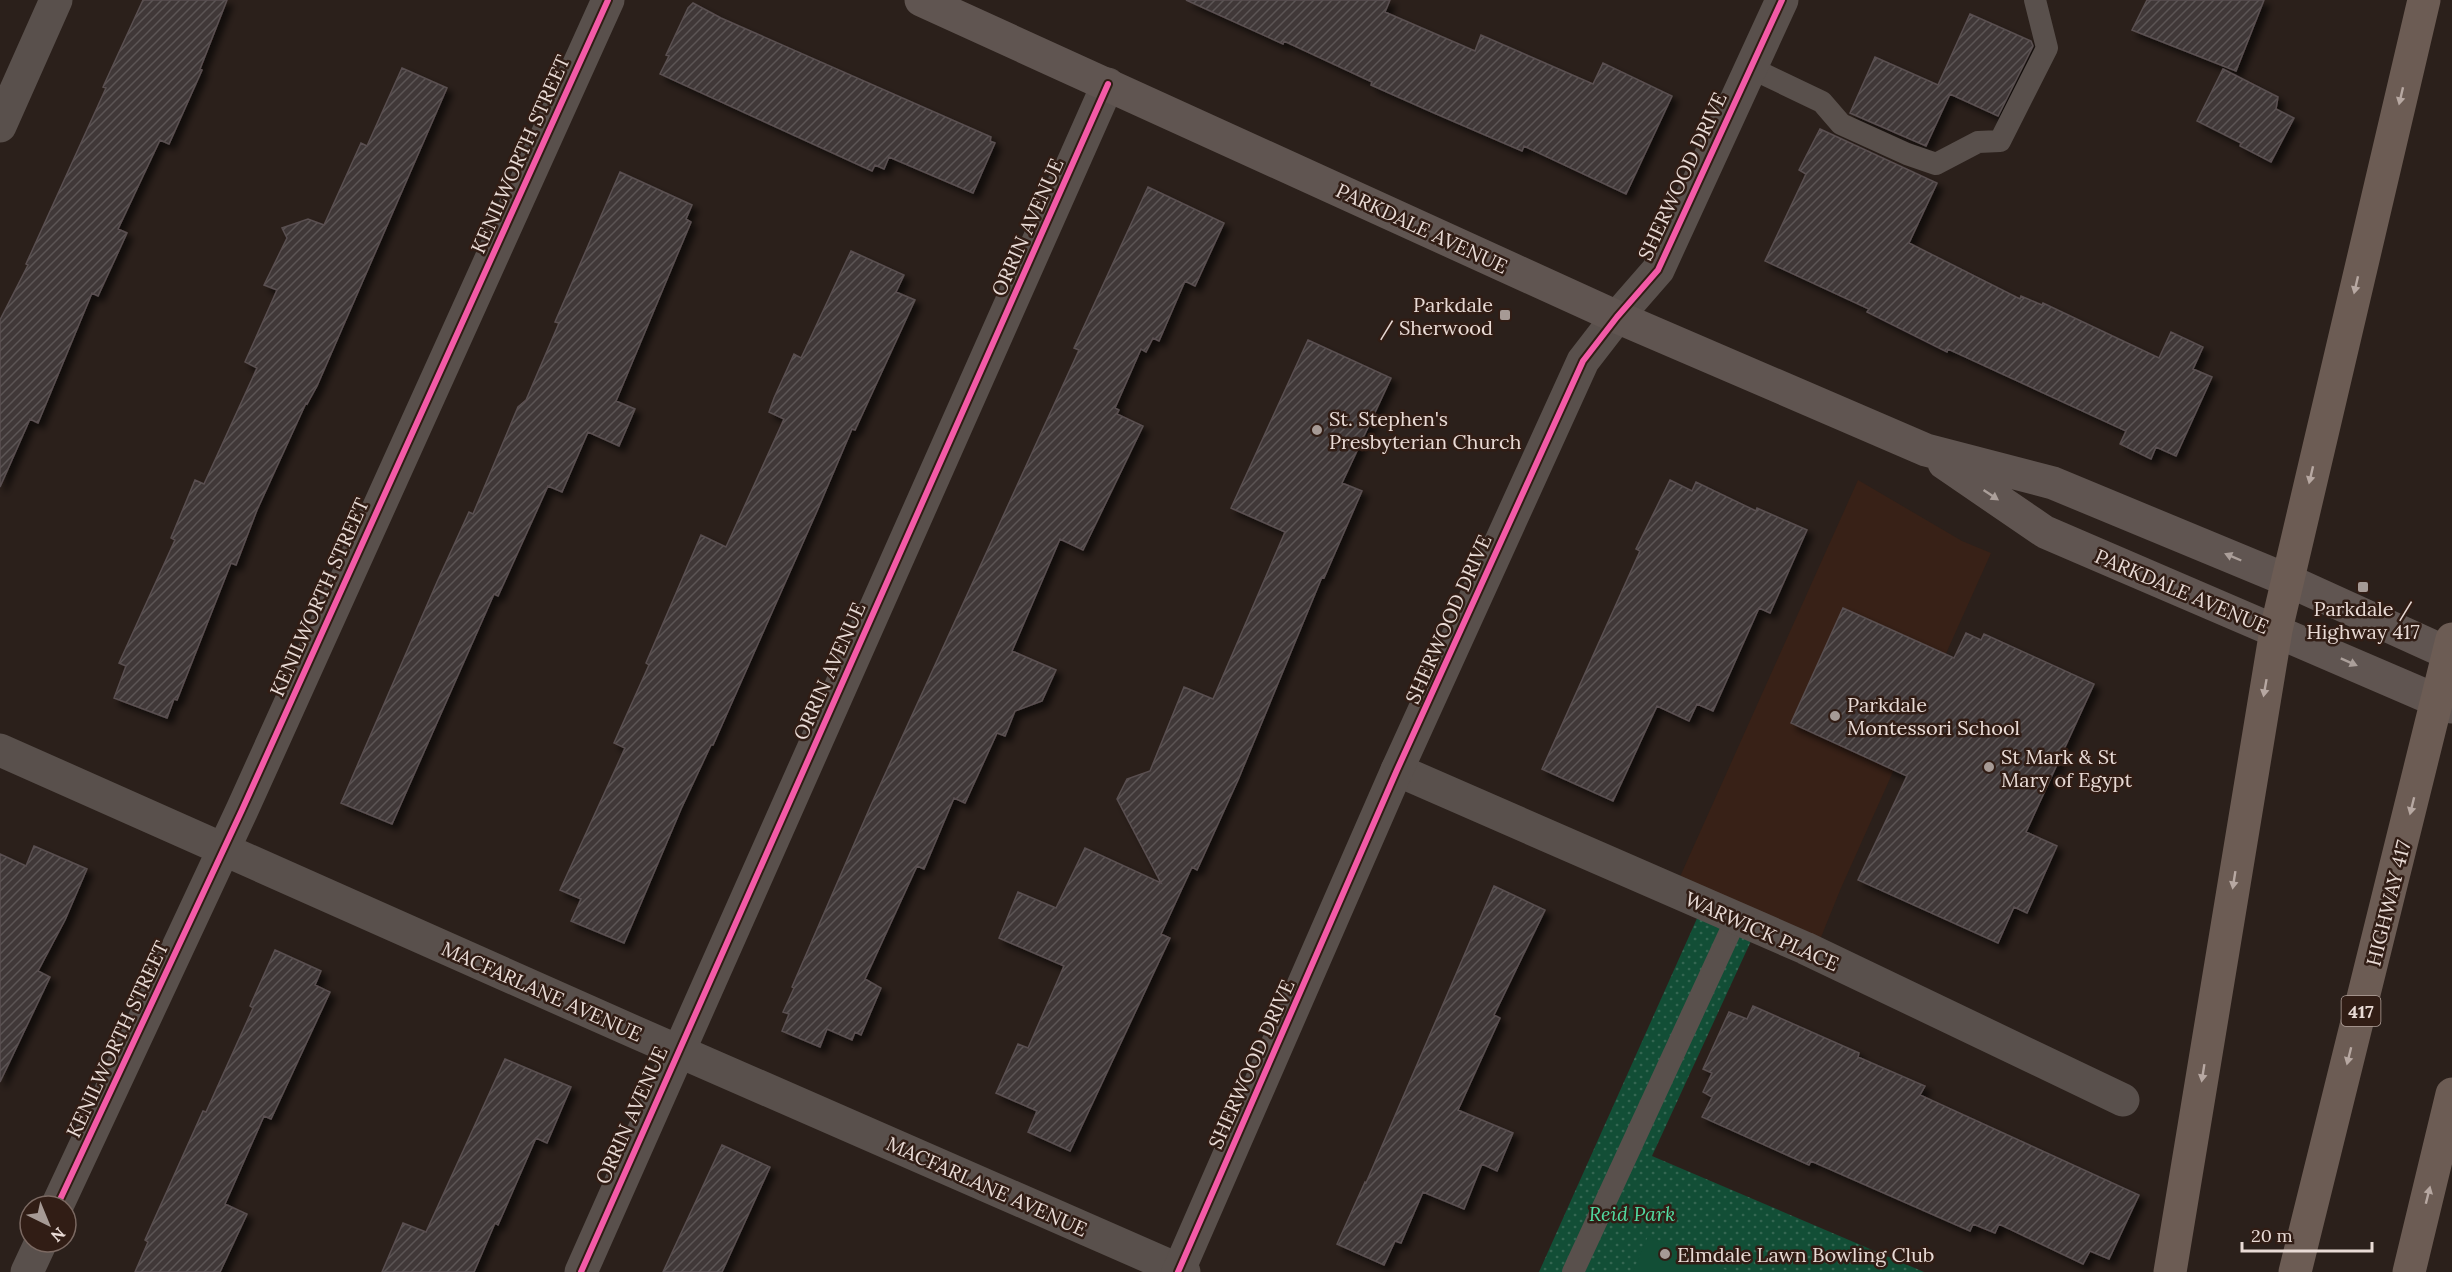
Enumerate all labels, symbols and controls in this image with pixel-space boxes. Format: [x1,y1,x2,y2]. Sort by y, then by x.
street label: KENILWORTH STREET [465,51,575,257]
one-way arrow [2396,86,2405,105]
street label: SHERWOOD DRIVE [1632,88,1732,264]
street label: ORRIN AVENUE [985,154,1069,300]
street label: PARKDALE AVENUE [1332,177,1512,279]
one-way arrow [2350,276,2360,295]
place label: Parkdale / Sherwood [1380,292,1493,341]
marker: Parkdale / Sherwood [1498,308,1512,322]
place label: St. Stephen's Presbyterian Church [1329,406,1522,454]
marker: St. Stephen's Presbyterian Church [1310,423,1324,437]
one-way arrow [2305,466,2315,484]
one-way arrow [1983,489,1999,501]
street label: KENILWORTH STREET [264,494,374,700]
street label: SHERWOOD DRIVE [1399,531,1497,707]
street label: PARKDALE AVENUE [2091,543,2273,639]
one-way arrow [2224,552,2242,562]
marker: Parkdale / Highway 417 [2356,580,2370,594]
place label: Parkdale / Highway 417 [2306,596,2420,644]
street label: ORRIN AVENUE [787,598,871,744]
one-way arrow [2340,657,2357,666]
one-way arrow [2260,679,2269,698]
place label: Parkdale Montessori School [1847,692,2020,740]
marker: Parkdale Montessori School [1828,709,1842,723]
place label: St Mark & St Mary of Egypt [2001,744,2132,792]
marker: St Mark & St Mary of Egypt [1982,760,1996,774]
one-way arrow [2406,797,2416,815]
street label: HIGHWAY 417 [2360,837,2416,969]
one-way arrow [2229,871,2238,890]
street label: WARWICK PLACE [1681,886,1843,976]
street label: MACFARLANE AVENUE [438,935,646,1047]
street label: KENILWORTH STREET [60,936,174,1141]
street label: SHERWOOD DRIVE [1202,976,1300,1152]
road number: 417 [2342,996,2380,1026]
street label: ORRIN AVENUE [589,1042,673,1188]
one-way arrow [2344,1047,2354,1066]
one-way arrow [2198,1064,2207,1083]
street label: MACFARLANE AVENUE [883,1130,1091,1242]
one-way arrow [2423,1185,2433,1204]
north arrow [18,1194,78,1254]
park label: Reid Park [1589,1201,1675,1226]
scale bar [2242,1215,2372,1253]
text: N [47,1223,70,1247]
text: 20 m [2251,1224,2293,1247]
place label: Elmdale Lawn Bowling Club [1677,1242,1935,1267]
marker: Elmdale Lawn Bowling Club [1658,1247,1672,1261]

